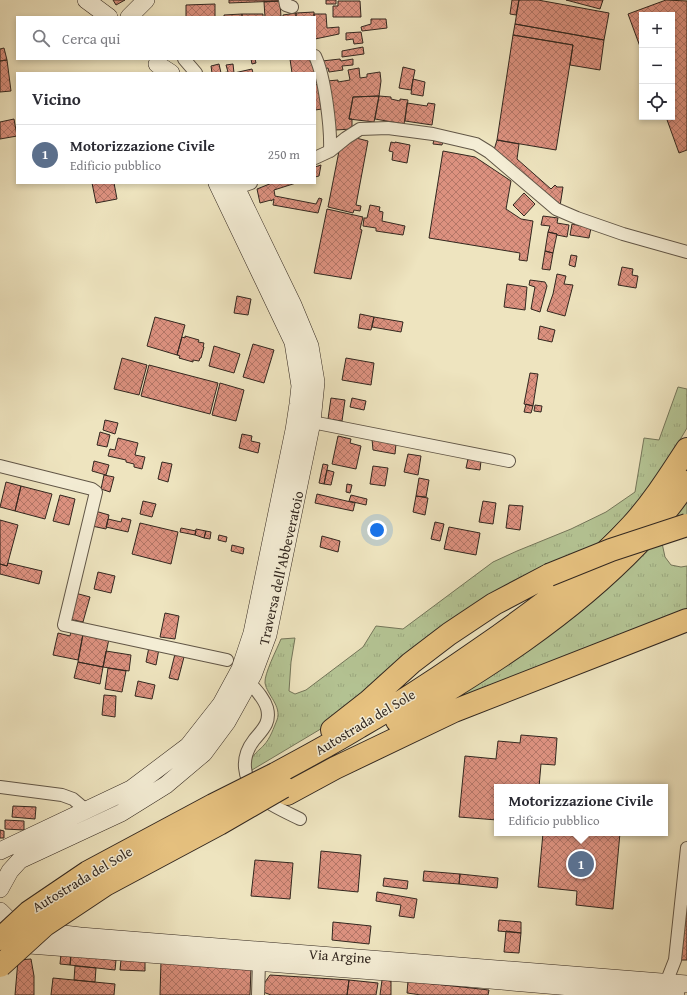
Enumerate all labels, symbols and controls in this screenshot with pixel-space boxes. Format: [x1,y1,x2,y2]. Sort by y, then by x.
map controls [639,12,675,120]
button: + [639,12,675,48]
search box [16,16,316,60]
icon: search [30,27,52,49]
text: Cerca qui [62,28,120,49]
button: − [639,48,675,84]
button: locate [639,84,675,120]
text: Vicino [32,86,81,111]
text: Motorizzazione Civile [70,135,215,156]
text: 1 [42,145,48,164]
text: 250 m [268,145,300,164]
text: Edificio pubblico [70,156,161,175]
street label: Traversa dell'Abbeveratoio [254,489,308,647]
your location [367,520,387,540]
street label: Autostrada del Sole [311,684,419,760]
popup [494,784,668,836]
text: Motorizzazione Civile [509,790,653,811]
text: Edificio pubblico [509,811,600,830]
street label: Autostrada del Sole [28,841,136,917]
pin: 1 [568,849,594,879]
street label: Via Argine [308,944,372,968]

